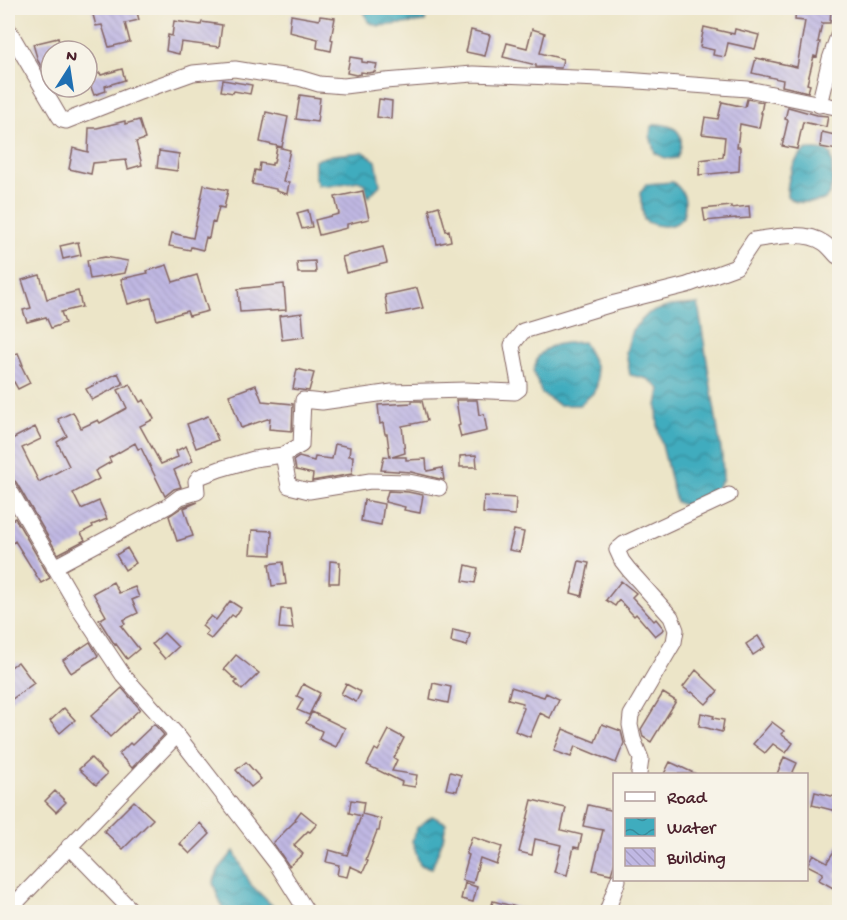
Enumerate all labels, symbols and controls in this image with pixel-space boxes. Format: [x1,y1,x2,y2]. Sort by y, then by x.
north arrow [39,39,99,99]
text: N [64,47,79,68]
legend [613,773,808,881]
text: Road [667,789,708,810]
text: Water [667,819,717,840]
text: Building [666,849,726,870]

